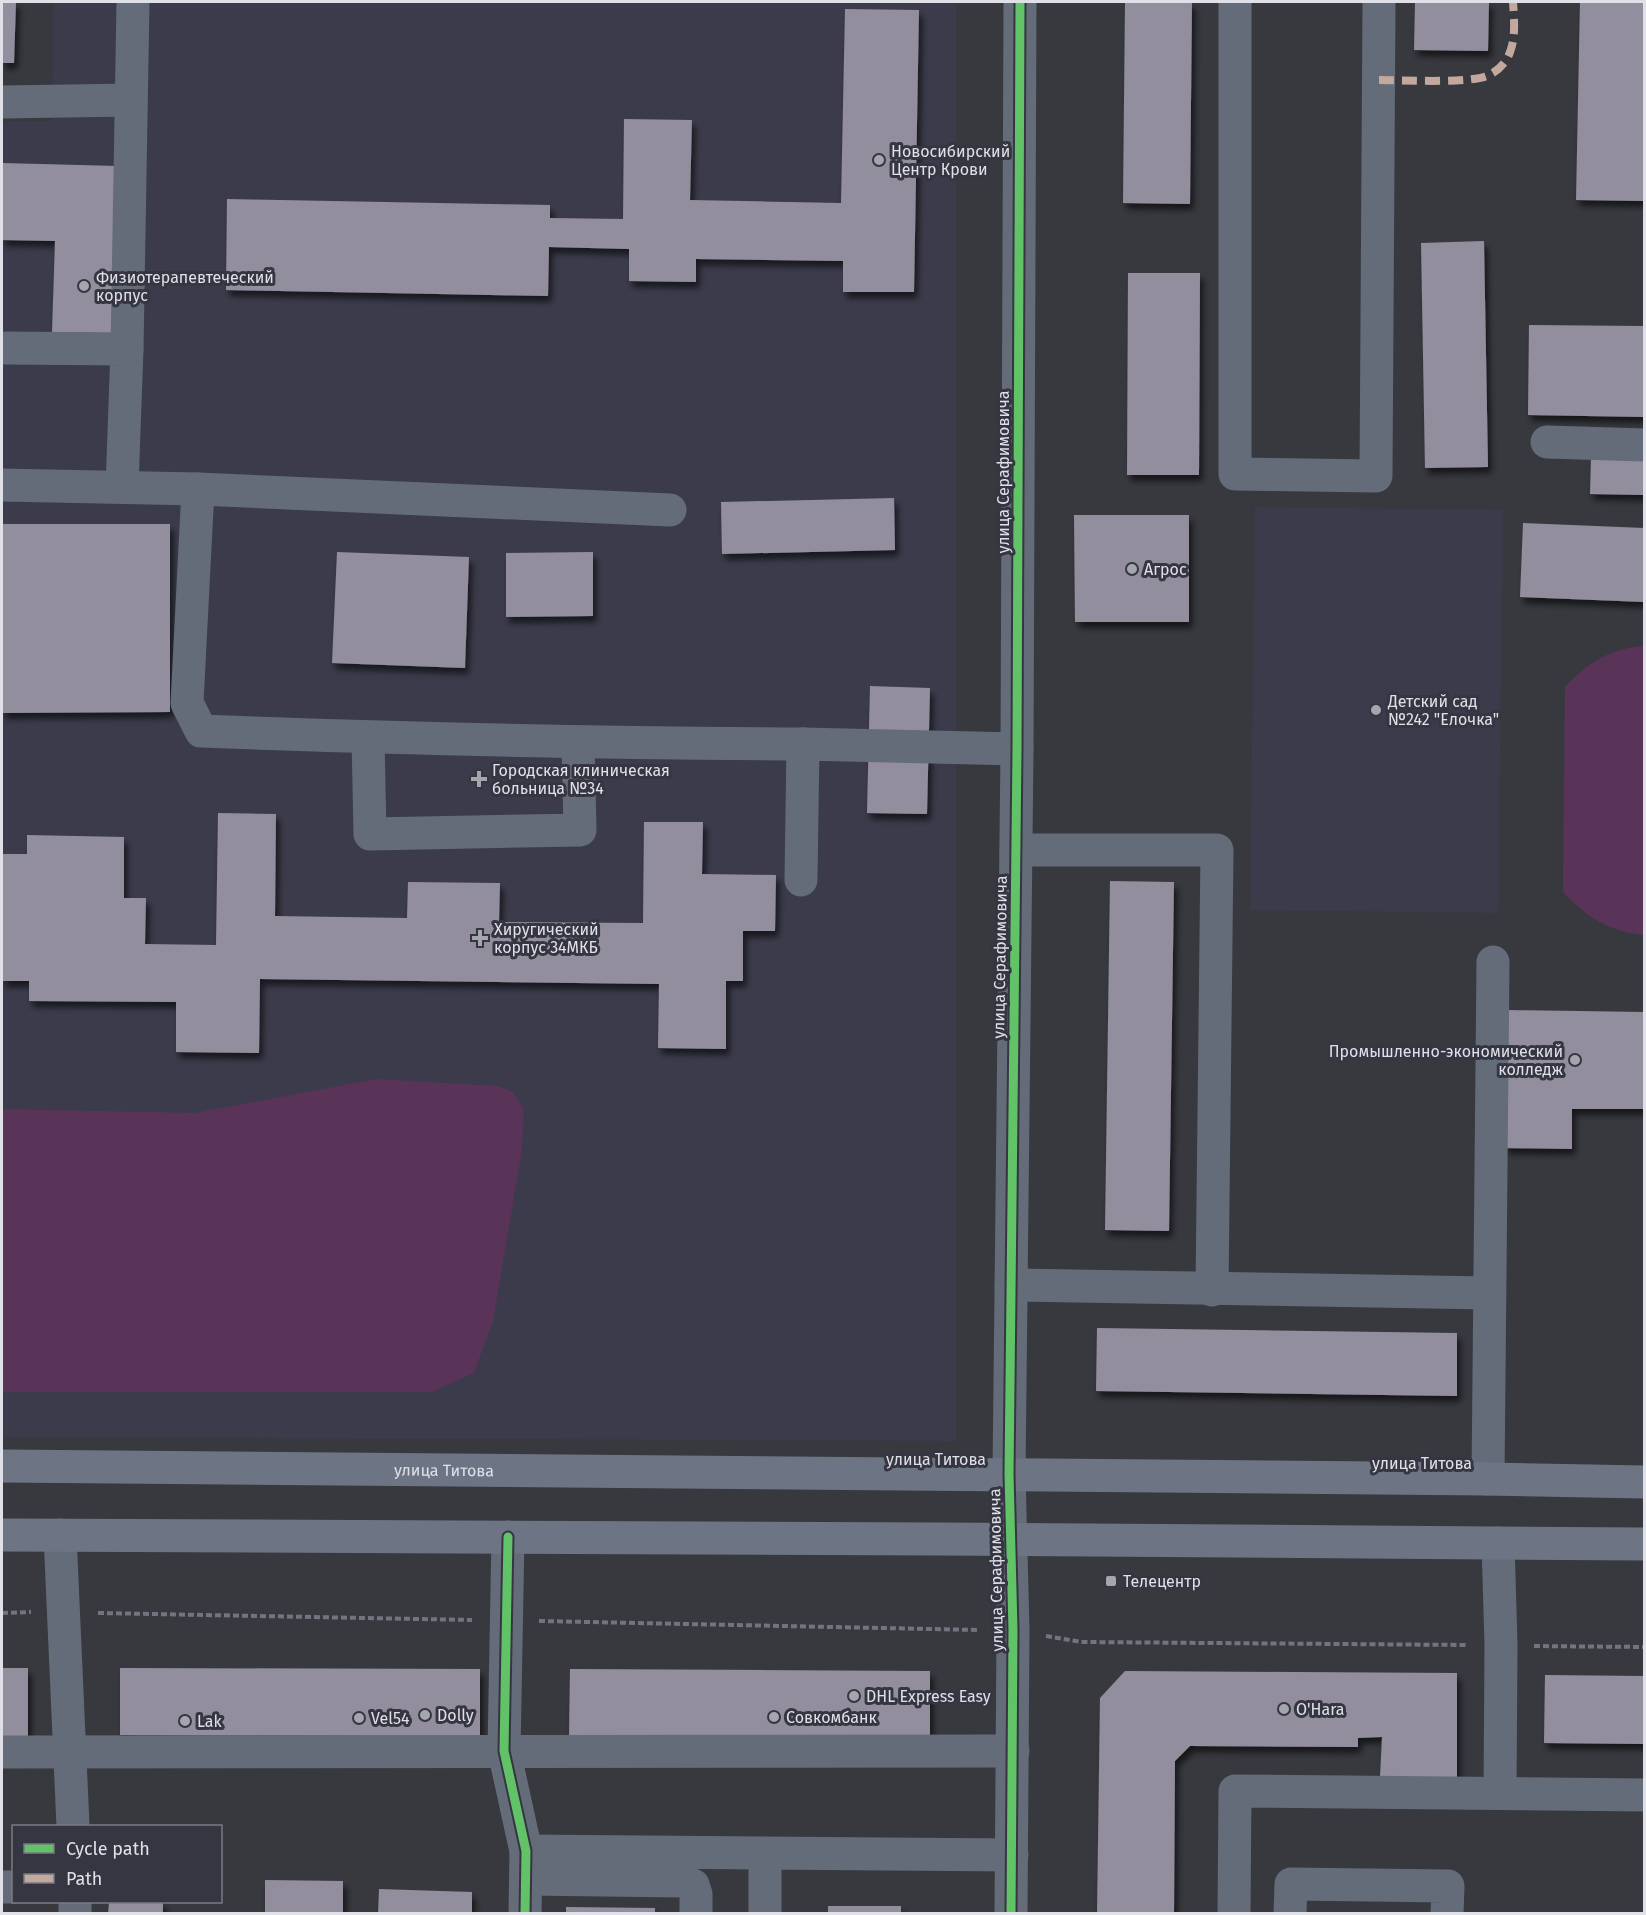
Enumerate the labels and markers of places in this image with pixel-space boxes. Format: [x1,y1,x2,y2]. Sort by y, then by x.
place label: Новосибирский Центр Крови [891,142,1010,179]
marker: Новосибирский Центр Крови [872,153,886,167]
place label: Физиотерапевтеческий корпус [96,268,274,305]
marker: Физиотерапевтеческий корпус [77,279,91,293]
place label: Агрос [1144,560,1187,579]
marker: Агрос [1125,562,1139,576]
place label: Детский сад №242 "Елочка" [1387,692,1499,729]
marker: Детский сад №242 "Елочка" [1369,703,1383,717]
place label: Городская клиническая больница №34 [492,761,670,798]
marker: Городская клиническая больница №34 [470,770,488,788]
place label: Хиругический корпус 34МКБ [494,920,599,957]
marker: Хиругический корпус 34МКБ [471,929,489,947]
place label: Промышленно-экономический колледж [1329,1042,1563,1079]
marker: Промышленно-экономический колледж [1568,1053,1582,1067]
place label: Телецентр [1123,1572,1201,1591]
marker: Телецентр [1104,1574,1118,1588]
place label: DHL Express Easy [866,1687,991,1706]
marker: DHL Express Easy [847,1689,861,1703]
place label: O'Hara [1296,1700,1344,1719]
marker: O'Hara [1277,1702,1291,1716]
place label: Dolly [437,1706,474,1725]
marker: Dolly [418,1708,432,1722]
place label: Совкомбанк [786,1708,878,1727]
place label: Vel54 [371,1709,410,1728]
marker: Совкомбанк [767,1710,781,1724]
marker: Vel54 [352,1711,366,1725]
place label: Lak [197,1712,223,1731]
marker: Lak [178,1714,192,1728]

